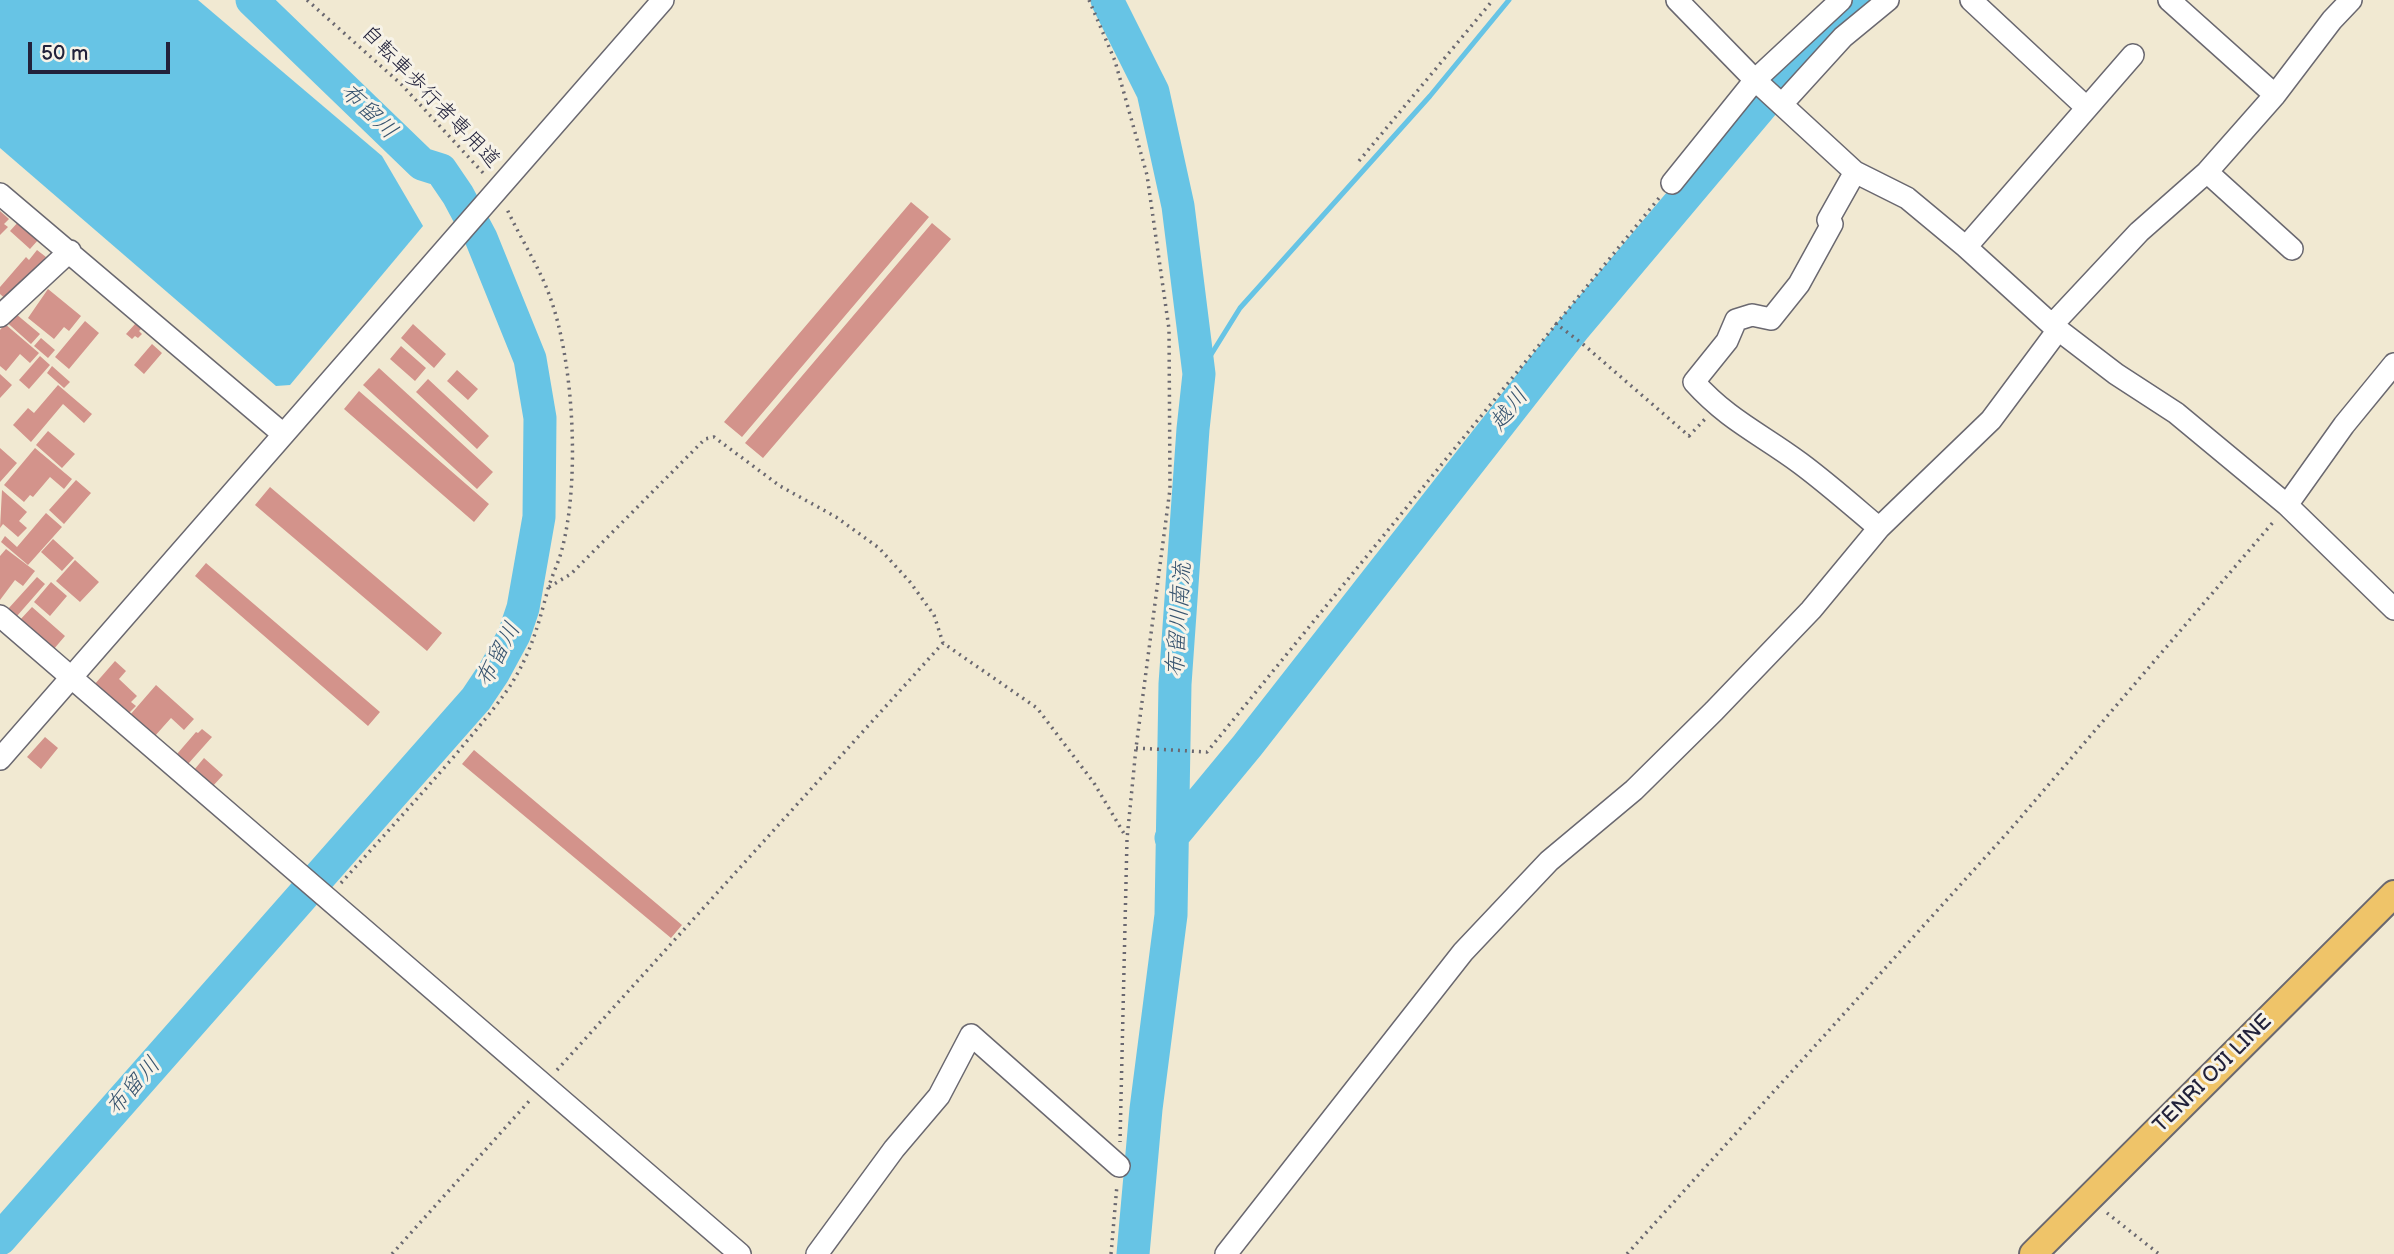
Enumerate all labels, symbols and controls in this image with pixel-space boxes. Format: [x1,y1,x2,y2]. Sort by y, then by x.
street label: 自転車歩行者専用道 [355,20,505,174]
scale bar [32,28,173,72]
text: 50 m [41,41,88,66]
water label: 布留川 [334,78,402,146]
water label: 越川 [1485,383,1535,437]
water label: 布留川南流 [1162,562,1198,678]
water label: 布留川 [471,618,527,692]
street label: TENRI OJI LINE [2149,1010,2277,1138]
water label: 布留川 [101,1052,167,1122]

